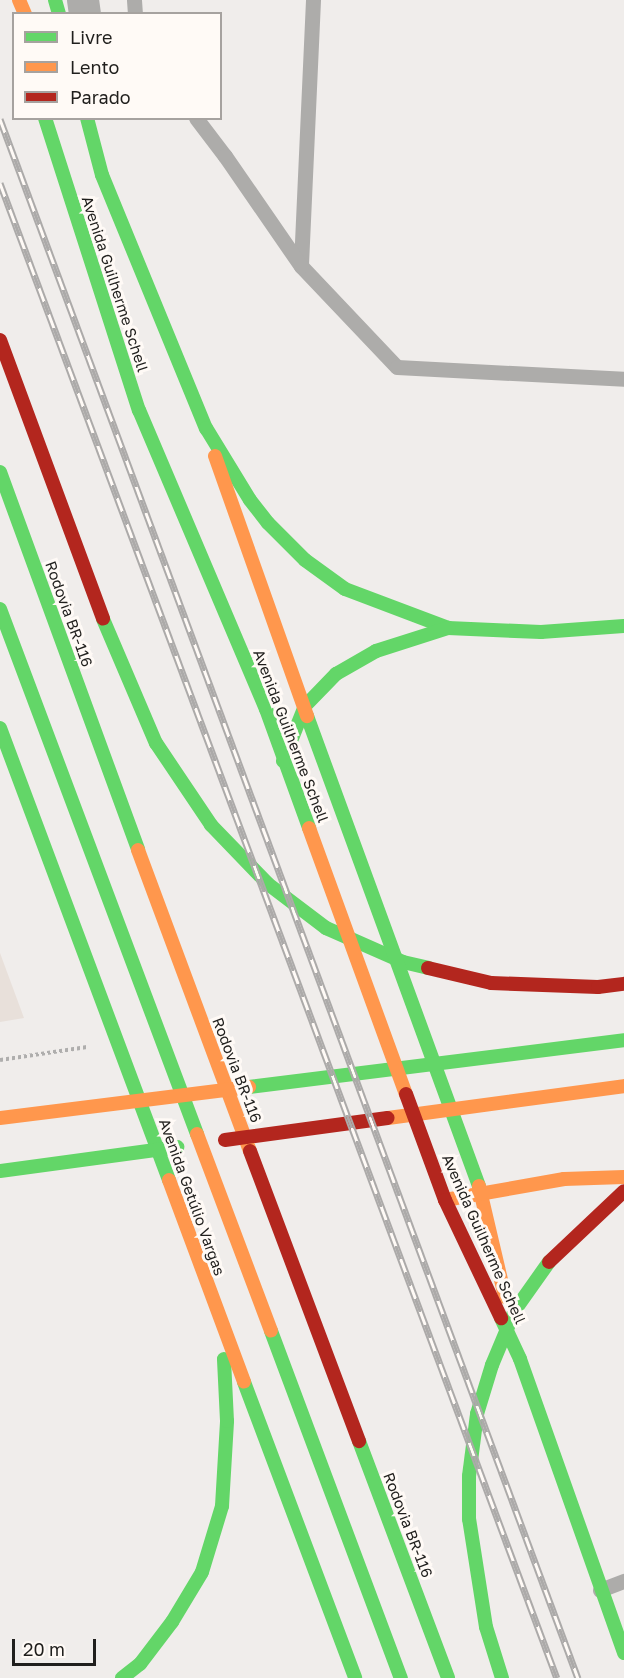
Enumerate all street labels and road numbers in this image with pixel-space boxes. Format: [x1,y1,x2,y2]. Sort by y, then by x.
street label: Avenida Guilherme Schell [78,194,152,374]
street label: Rodovia BR-116 [42,559,96,669]
street label: Avenida Guilherme Schell [250,647,332,825]
street label: Rodovia BR-116 [209,1015,265,1125]
street label: Avenida Getúlio Vargas [155,1116,229,1278]
street label: Avenida Guilherme Schell [438,1151,530,1327]
street label: Rodovia BR-116 [380,1470,436,1580]

